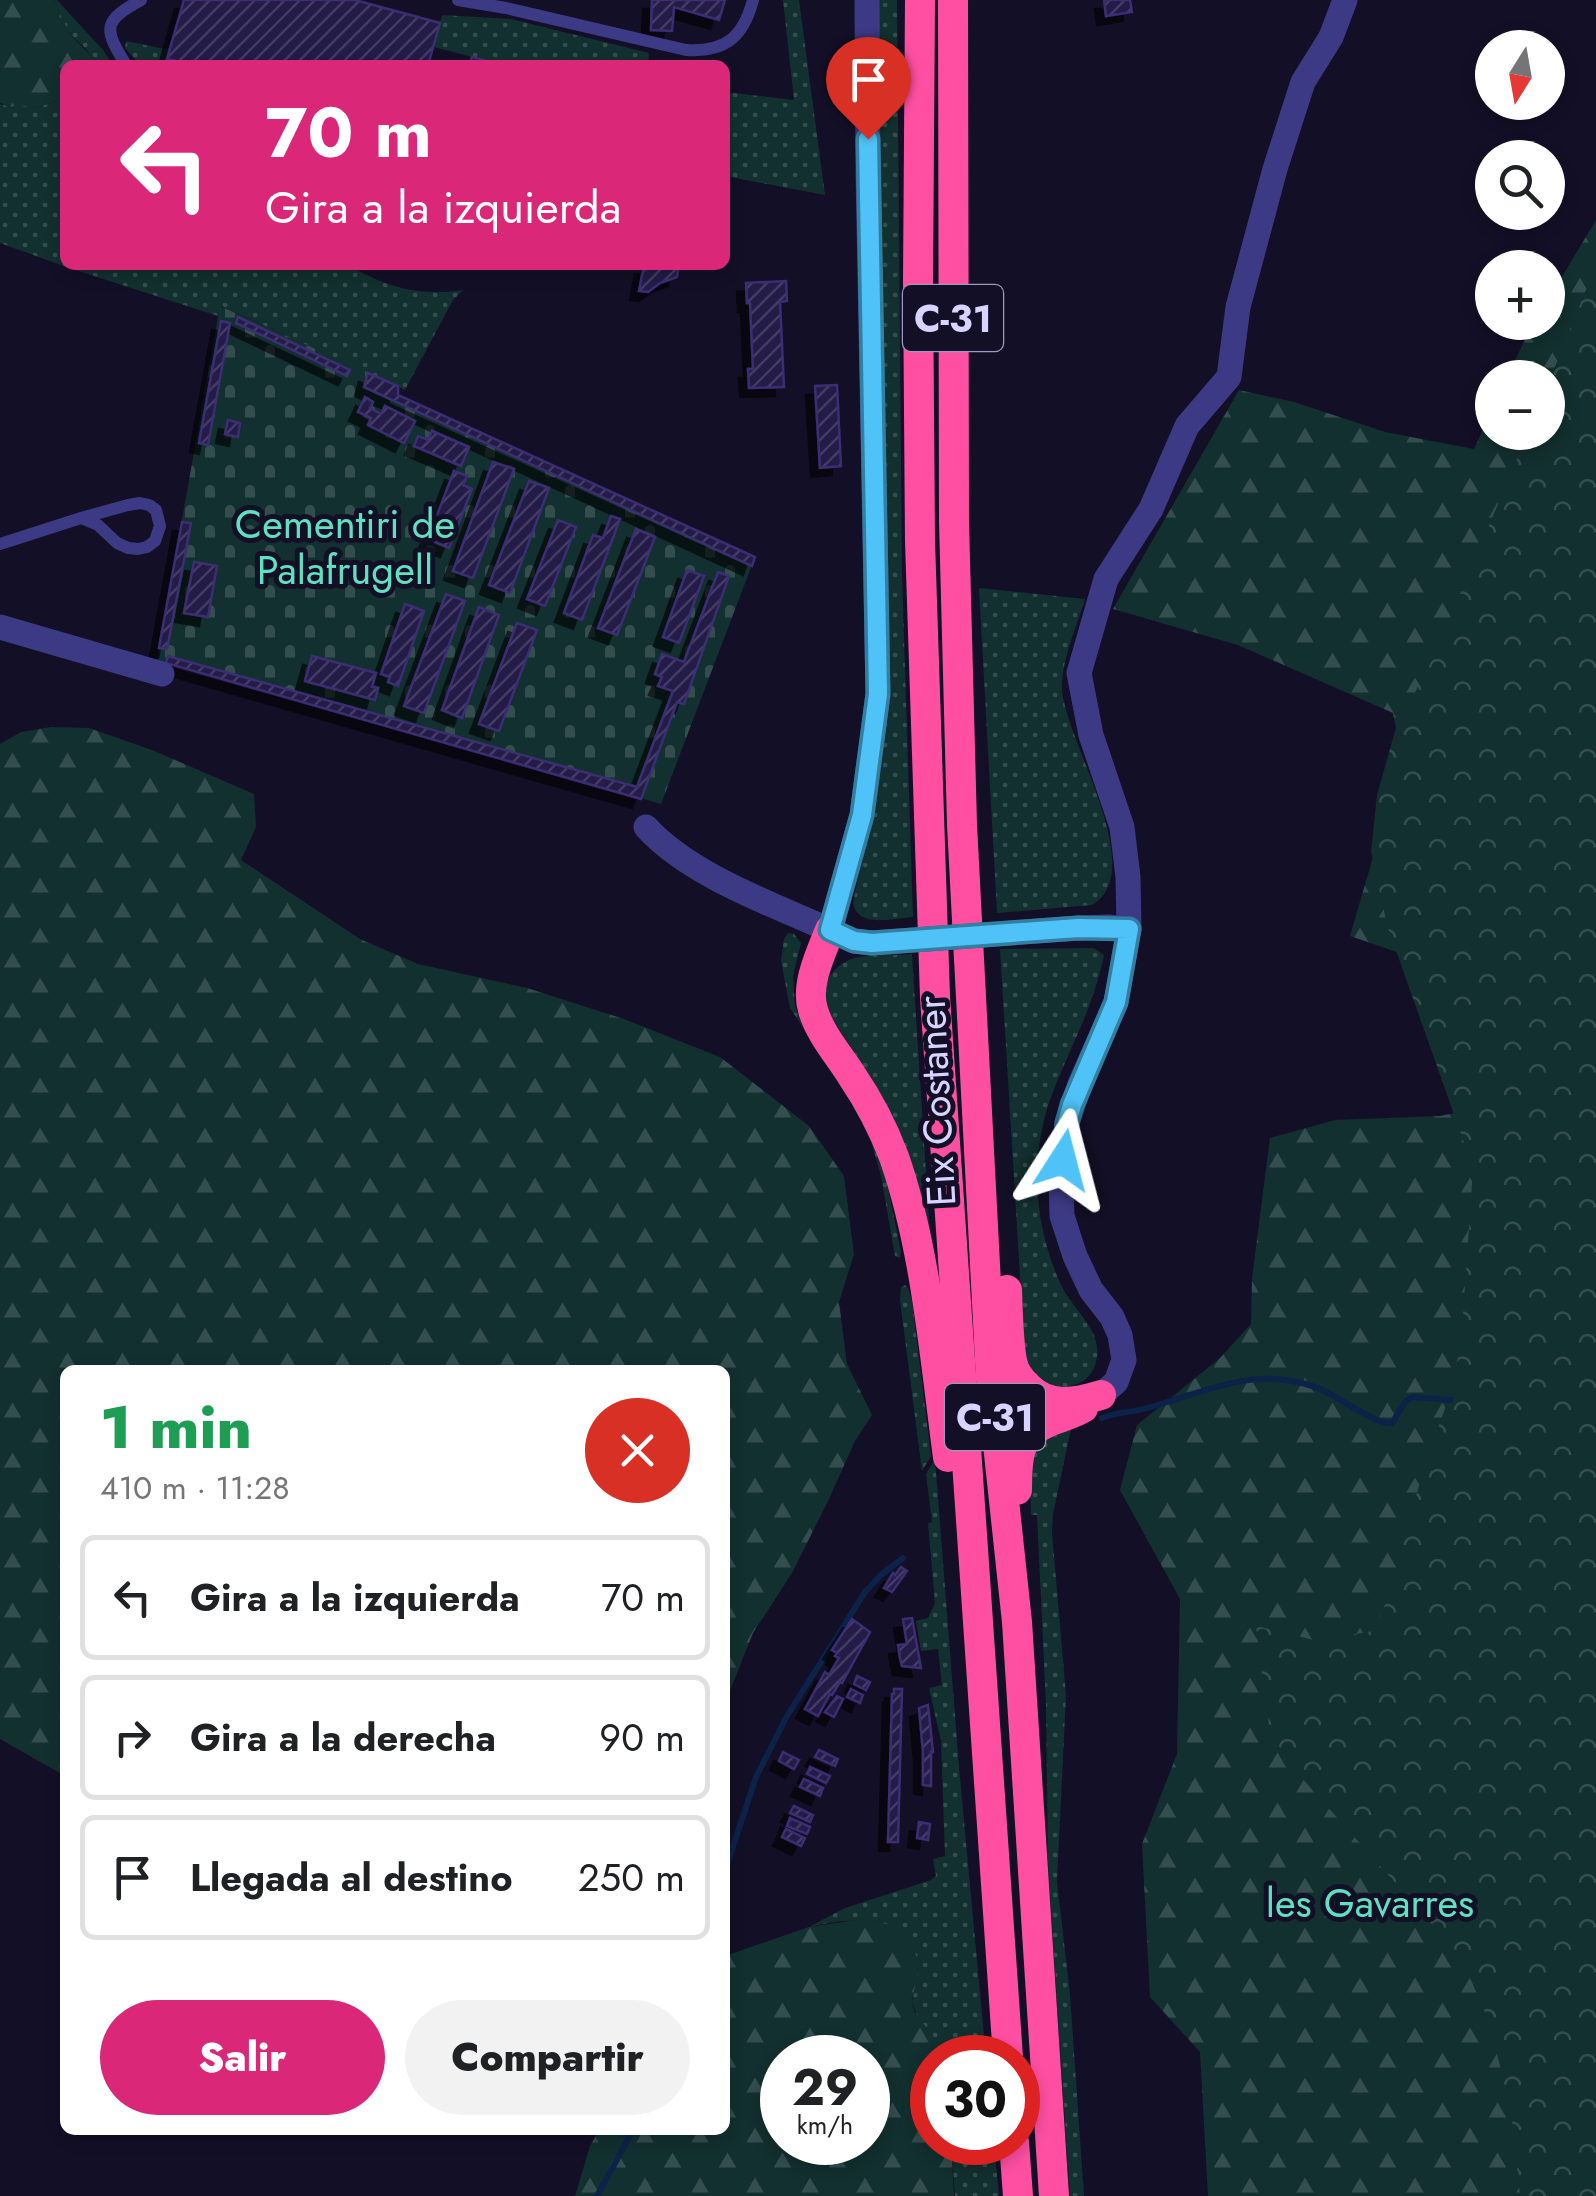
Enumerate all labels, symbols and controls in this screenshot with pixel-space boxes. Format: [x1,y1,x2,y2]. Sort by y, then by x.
north arrow [1475,30,1565,120]
map controls [1475,30,1565,450]
pin [826,37,911,140]
icon: arrive [841,52,896,107]
text: 70 m [265,82,432,183]
icon: left [100,100,230,230]
button: search [1475,140,1565,230]
text: Gira a la izquierda [265,175,621,240]
button: + [1475,250,1565,340]
road number: C-31 [903,285,1003,351]
button: − [1475,360,1565,450]
park label: Cementiri de Palafrugell [235,495,455,599]
street label: Eix Costaner [902,994,970,1208]
position arrow [1011,1108,1115,1212]
text: 1 min [100,1384,252,1471]
road number: C-31 [945,1384,1045,1450]
button: close [585,1398,690,1503]
text: 410 m · 11:28 [100,1465,290,1511]
icon: left [105,1570,160,1625]
text: Gira a la izquierda [190,1570,520,1625]
text: 70 m [601,1570,685,1625]
icon: right [105,1710,160,1765]
text: Gira a la derecha [190,1710,496,1765]
text: 90 m [599,1710,685,1765]
icon: arrive [105,1850,160,1905]
text: Llegada al destino [190,1850,513,1905]
text: 250 m [578,1850,685,1905]
park label: les Gavarres [1266,1874,1474,1932]
button: Salir [100,2000,385,2115]
button: Compartir [405,2000,690,2115]
speed limit sign: 30 [910,2035,1040,2165]
text: 29 [792,2051,858,2124]
text: km/h [797,2107,853,2143]

